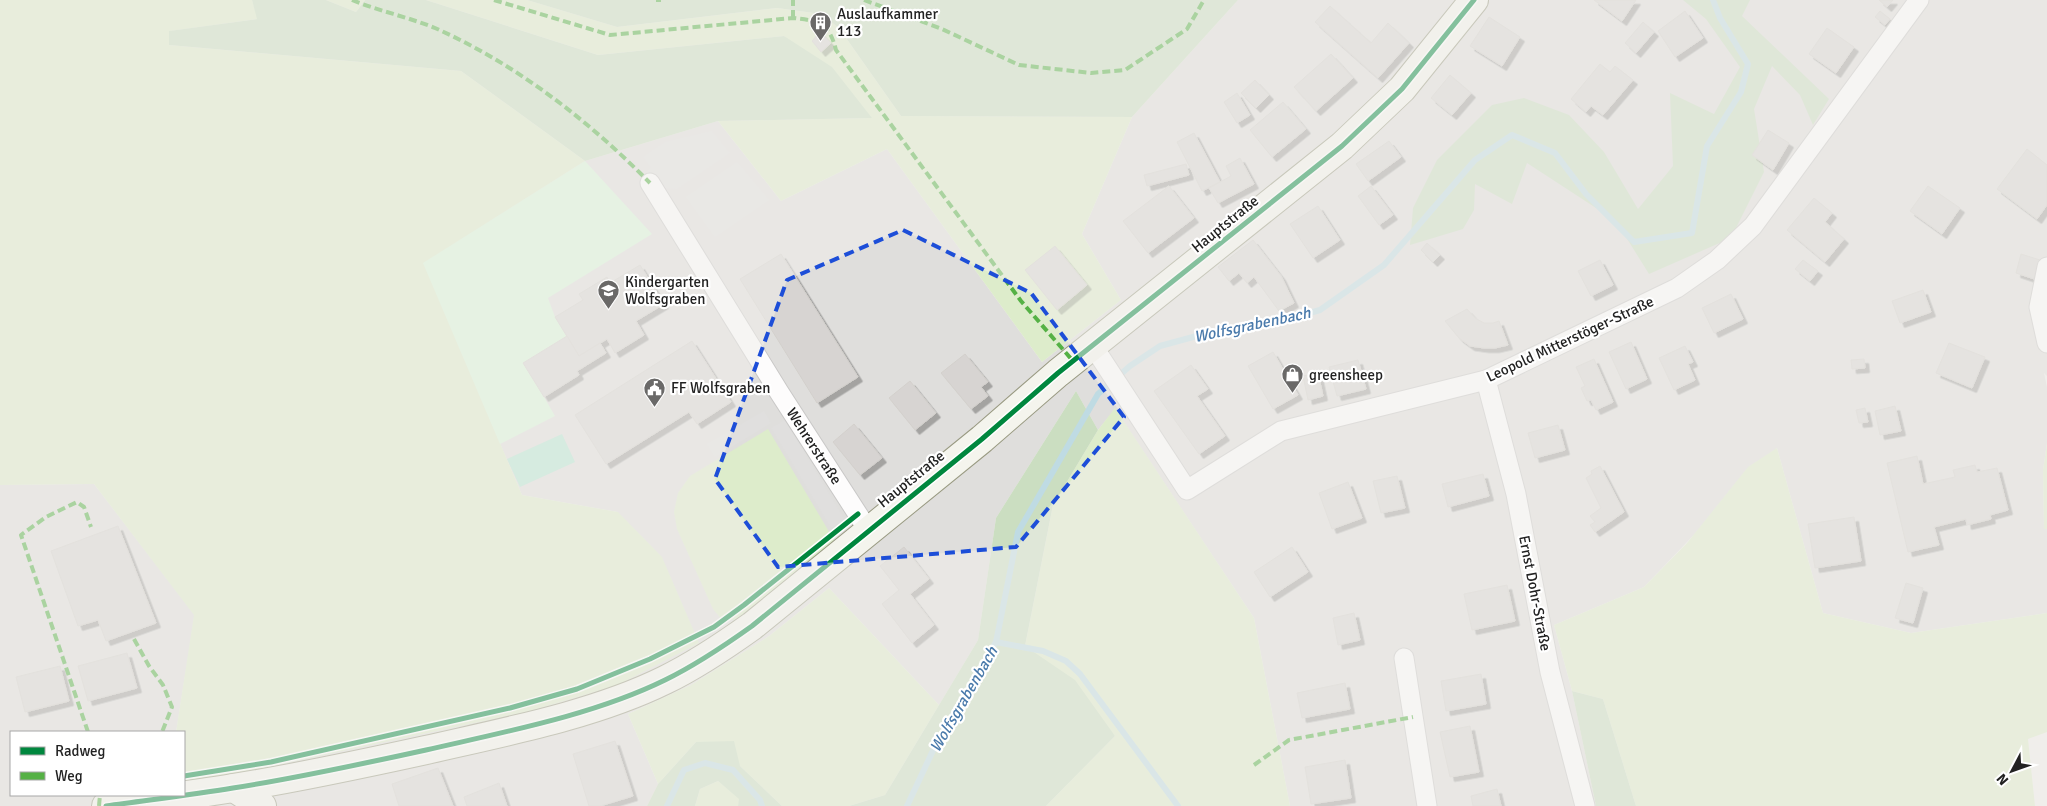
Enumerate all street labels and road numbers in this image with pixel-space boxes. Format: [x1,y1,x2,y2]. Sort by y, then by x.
street label: Hauptstraße [1188,192,1262,256]
street label: Leopold Mitterstöger-Straße [1483,292,1657,386]
street label: Wehrerstraße [783,404,845,488]
street label: Hauptstraße [874,447,948,511]
street label: Ernst Dohr-Straße [1515,534,1555,652]

